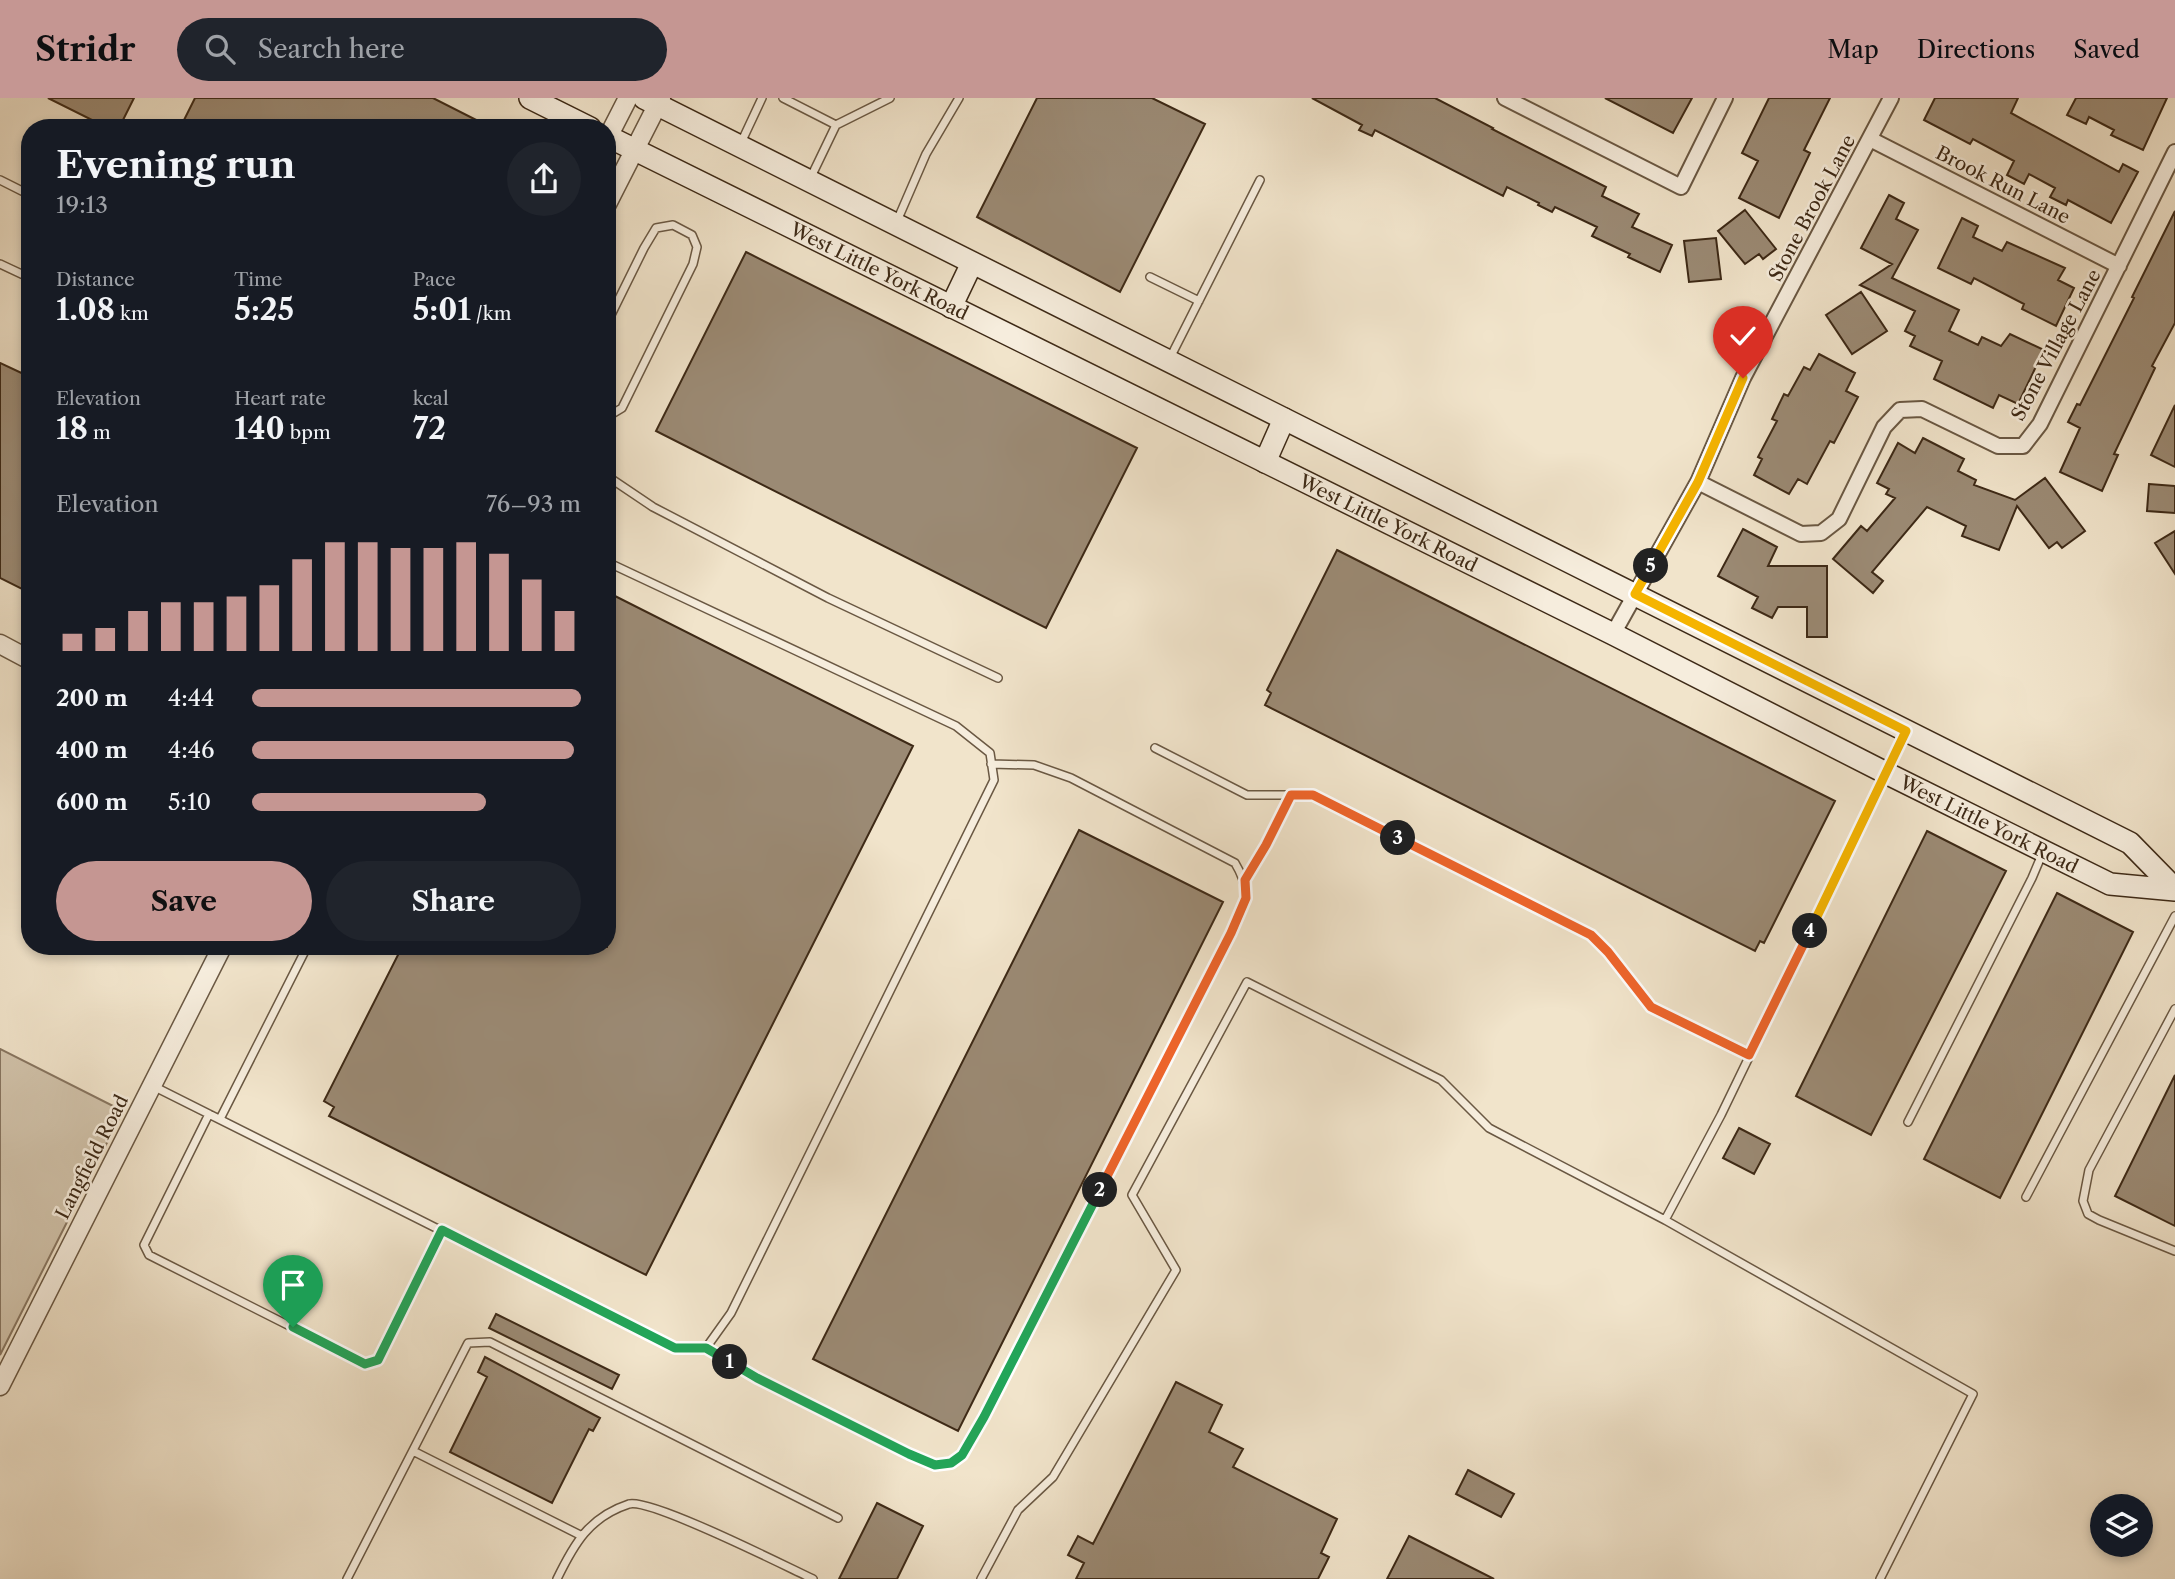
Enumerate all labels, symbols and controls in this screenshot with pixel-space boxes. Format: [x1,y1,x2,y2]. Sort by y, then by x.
search box [177,18,667,81]
text: Stridr [35,29,135,70]
icon: search [201,30,239,68]
text: Search here [257,33,405,65]
text: Map [1827,35,1879,64]
text: Directions [1917,35,2035,64]
text: Saved [2073,35,2140,64]
street label: Stone Brook Lane [1764,131,1860,285]
text: Evening run [56,141,296,188]
street label: Brook Run Lane [1932,141,2074,229]
button: share [507,142,581,216]
text: 19:13 [56,191,108,219]
street label: West Little York Road [786,217,973,325]
street label: Stone Village Lane [2006,265,2106,425]
text: Distance [56,268,135,291]
text: Time [234,268,282,291]
text: Pace [413,268,456,291]
text: 1.08 [56,291,115,328]
text: 5:25 [234,291,294,328]
text: 5:01 [413,291,471,328]
text: km [115,302,149,325]
text: /km [471,302,511,325]
pin [1713,306,1773,378]
icon: check [1724,317,1762,355]
text: Elevation [56,387,141,410]
text: Heart rate [234,387,326,410]
text: kcal [413,387,449,410]
text: 18 [56,410,88,447]
text: 140 [234,410,285,447]
text: 72 [413,410,446,447]
text: m [88,421,111,444]
text: bpm [285,421,331,444]
street label: West Little York Road [1295,469,1482,577]
text: Elevation [56,490,159,518]
text: 76–93 m [486,490,581,518]
pin: 5 [1634,548,1668,584]
text: 5 [1645,554,1656,577]
text: 200 m [56,684,128,712]
text: 4:44 [168,684,214,712]
text: 400 m [56,736,128,764]
text: 4:46 [168,736,215,764]
street label: West Little York Road [1895,770,2082,878]
text: 600 m [56,788,128,816]
text: 5:10 [168,788,211,816]
pin: 3 [1380,820,1416,856]
text: 3 [1392,826,1403,849]
button: Save [56,861,312,941]
button: Share [326,861,581,941]
pin: 4 [1792,914,1828,948]
text: 4 [1804,919,1815,942]
street label: Langfield Road [51,1091,133,1223]
pin: 2 [1082,1172,1118,1208]
text: 2 [1094,1178,1105,1201]
pin [263,1255,323,1327]
icon: arrive [274,1266,312,1304]
pin: 1 [712,1344,748,1380]
text: 1 [725,1350,734,1373]
map controls [2090,1494,2153,1557]
button: layers [2090,1494,2153,1557]

